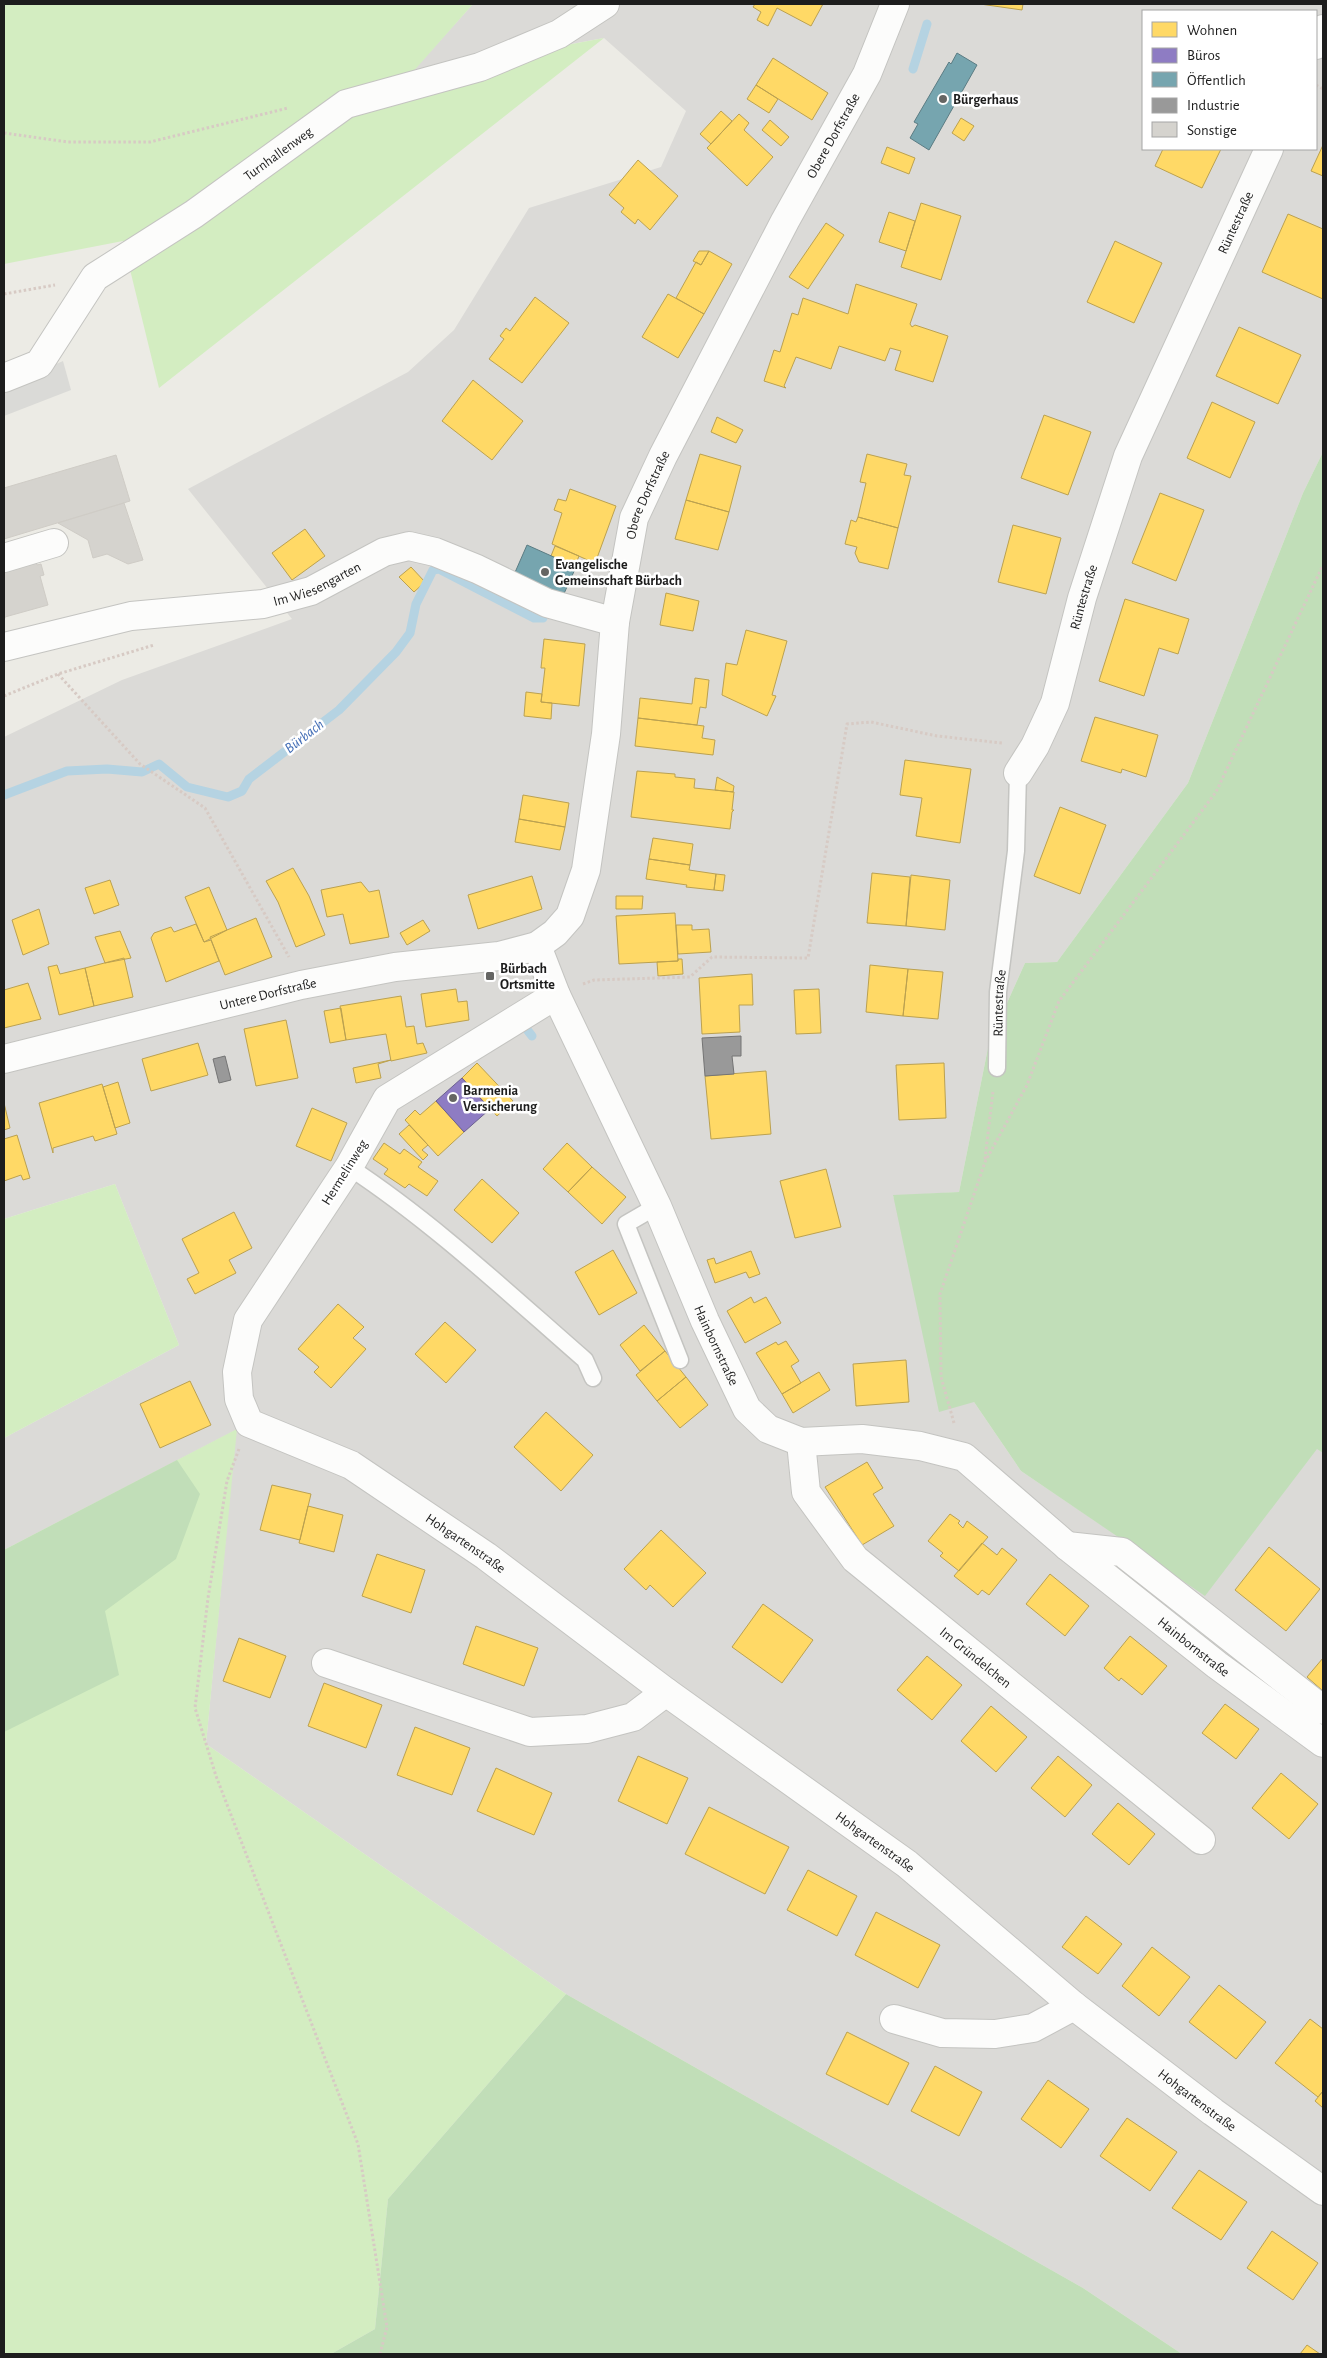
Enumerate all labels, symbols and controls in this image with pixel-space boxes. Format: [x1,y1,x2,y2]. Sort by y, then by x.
legend [1142,10,1317,150]
text: Wohnen [1187,23,1237,38]
text: Büros [1187,48,1220,63]
text: Öffentlich [1187,71,1246,88]
street label: Obere Dorfstraße [804,91,863,181]
marker: Bürgerhaus [937,93,949,105]
place label: Bürgerhaus [953,93,1018,107]
text: Industrie [1187,98,1240,113]
text: Sonstige [1187,123,1237,138]
street label: Turnhallenweg [241,125,316,184]
street label: Rüntestraße [1216,189,1257,256]
street label: Obere Dorfstraße [624,448,673,540]
place label: Evangelische Gemeinschaft Bürbach [555,558,682,588]
street label: Im Wiesengarten [272,560,363,609]
street label: Rüntestraße [1068,563,1100,631]
marker: Evangelische Gemeinschaft Bürbach [539,566,551,578]
water label: Bürbach [282,717,327,756]
place label: Bürbach Ortsmitte [500,962,555,992]
street label: Rüntestraße [991,969,1009,1037]
marker: Bürbach Ortsmitte [484,970,496,982]
street label: Untere Dorfstraße [218,976,318,1013]
place label: Barmenia Versicherung [463,1084,538,1114]
marker: Barmenia Versicherung [447,1092,459,1104]
street label: Hermelinweg [319,1137,371,1208]
street label: Hainbornstraße [691,1303,741,1388]
street label: Hohgartenstraße [423,1511,508,1576]
street label: Hainbornstraße [1155,1615,1232,1680]
street label: Im Gründelchen [937,1625,1014,1691]
street label: Hohgartenstraße [833,1809,917,1875]
street label: Hohgartenstraße [1155,2067,1239,2134]

